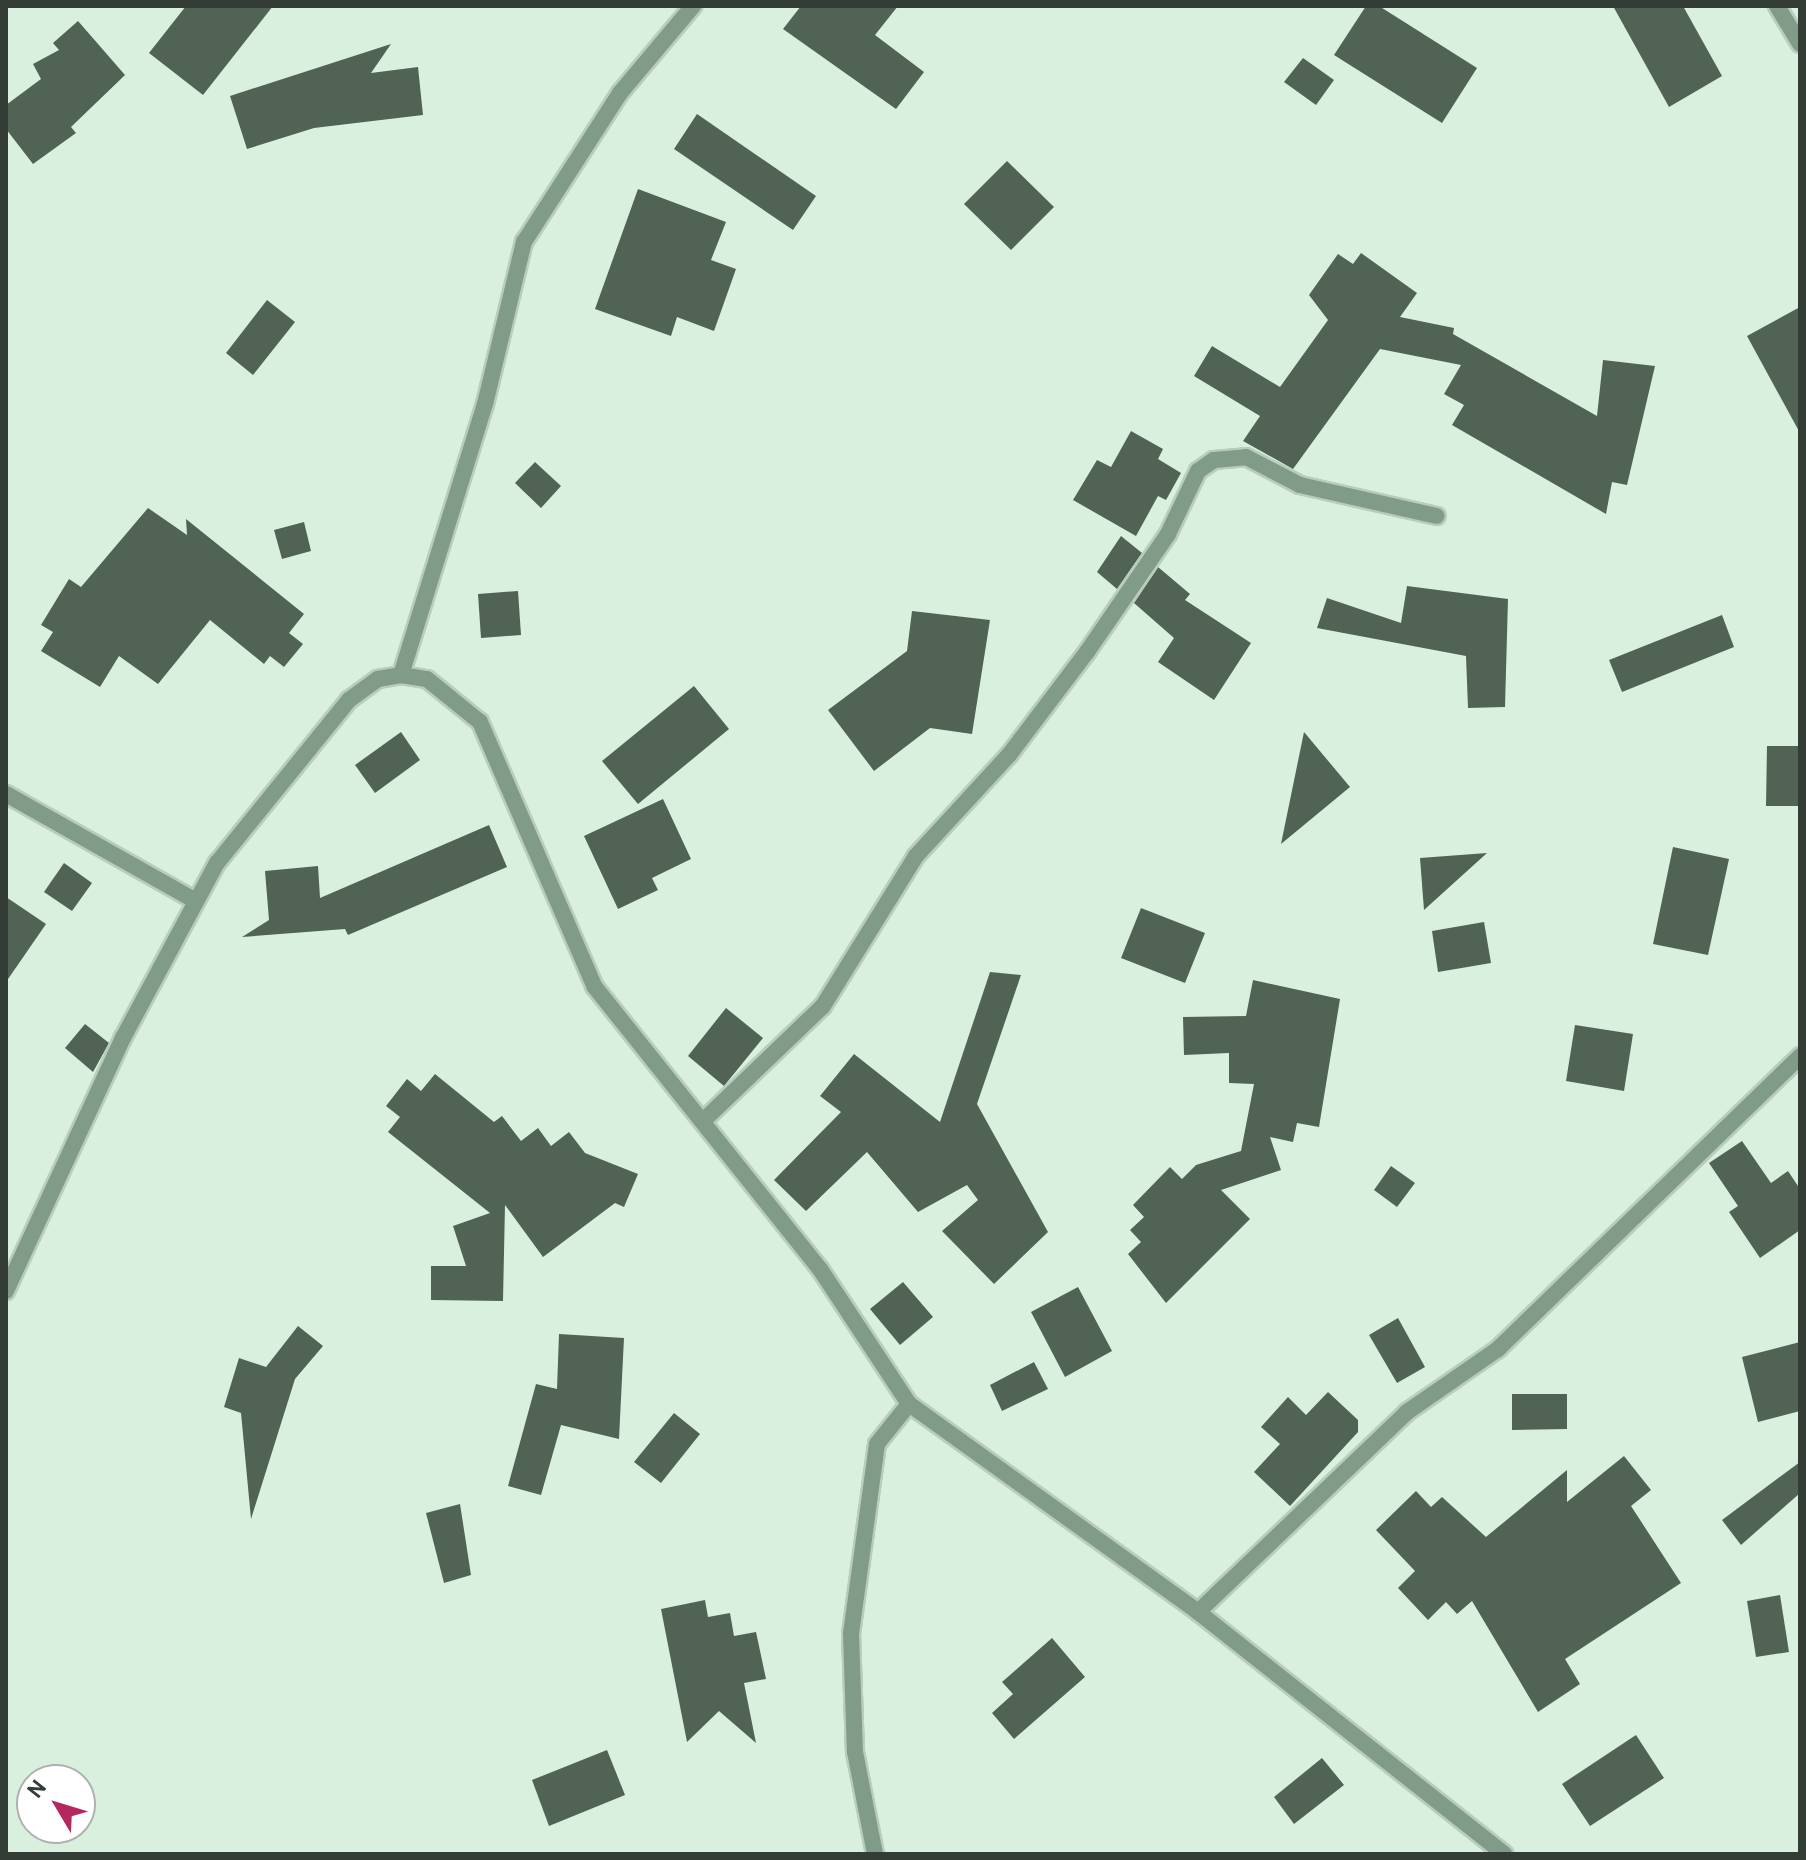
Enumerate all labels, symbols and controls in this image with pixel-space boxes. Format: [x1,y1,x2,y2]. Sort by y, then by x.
north arrow [16,1764,96,1844]
text: N [23,1776,54,1805]

